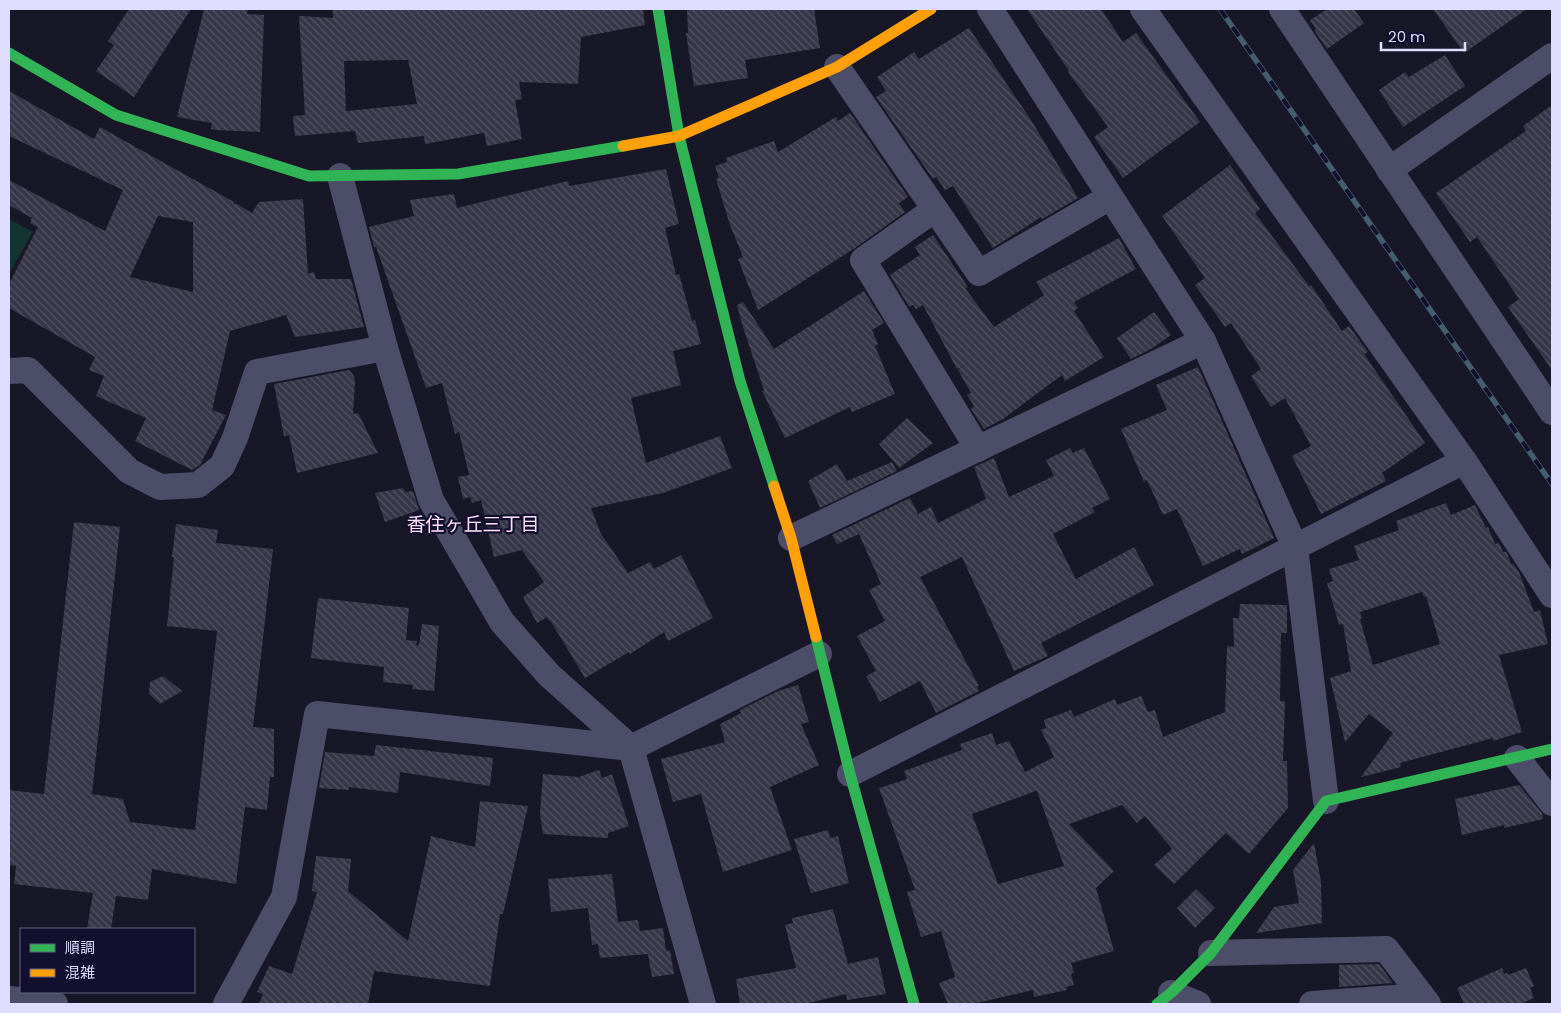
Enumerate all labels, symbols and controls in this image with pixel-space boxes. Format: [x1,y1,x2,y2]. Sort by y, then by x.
scale bar [1381,20,1465,52]
text: 20 m [1388,26,1426,47]
district label: 香住ヶ丘三丁目 [406,511,540,538]
legend [20,928,195,993]
text: 順調 [65,937,95,958]
text: 混雑 [65,962,95,983]

